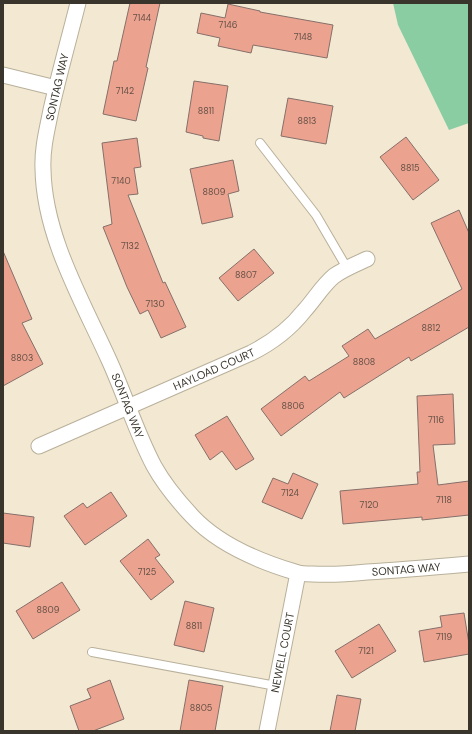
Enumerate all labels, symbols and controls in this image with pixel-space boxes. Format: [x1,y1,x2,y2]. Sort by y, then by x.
house number: 7144 [133,12,152,24]
house number: 7146 [219,19,238,31]
house number: 7148 [294,31,312,43]
street label: SONTAG WAY [42,51,72,122]
house number: 7142 [116,85,134,97]
house number: 8811 [198,105,214,117]
house number: 8813 [298,115,316,127]
house number: 8815 [400,162,420,174]
house number: 7140 [111,175,131,187]
house number: 8809 [203,186,226,198]
house number: 7132 [121,240,139,252]
house number: 8807 [235,269,257,281]
house number: 7130 [145,298,165,310]
house number: 8812 [422,322,440,334]
street label: HAYLOAD COURT [171,345,257,393]
house number: 8803 [11,352,33,364]
house number: 8808 [353,356,375,368]
street label: SONTAG WAY [109,371,147,441]
house number: 8806 [282,400,305,412]
house number: 7116 [428,414,444,426]
house number: 7124 [281,487,300,499]
house number: 7118 [436,494,452,506]
house number: 7120 [360,499,378,511]
street label: SONTAG WAY [371,559,442,579]
house number: 7125 [138,566,156,578]
house number: 8809 [37,604,60,616]
street label: NEWELL COURT [268,611,297,694]
house number: 8811 [186,620,202,632]
house number: 7119 [436,631,452,643]
house number: 7121 [358,645,374,657]
house number: 8805 [190,702,212,714]

